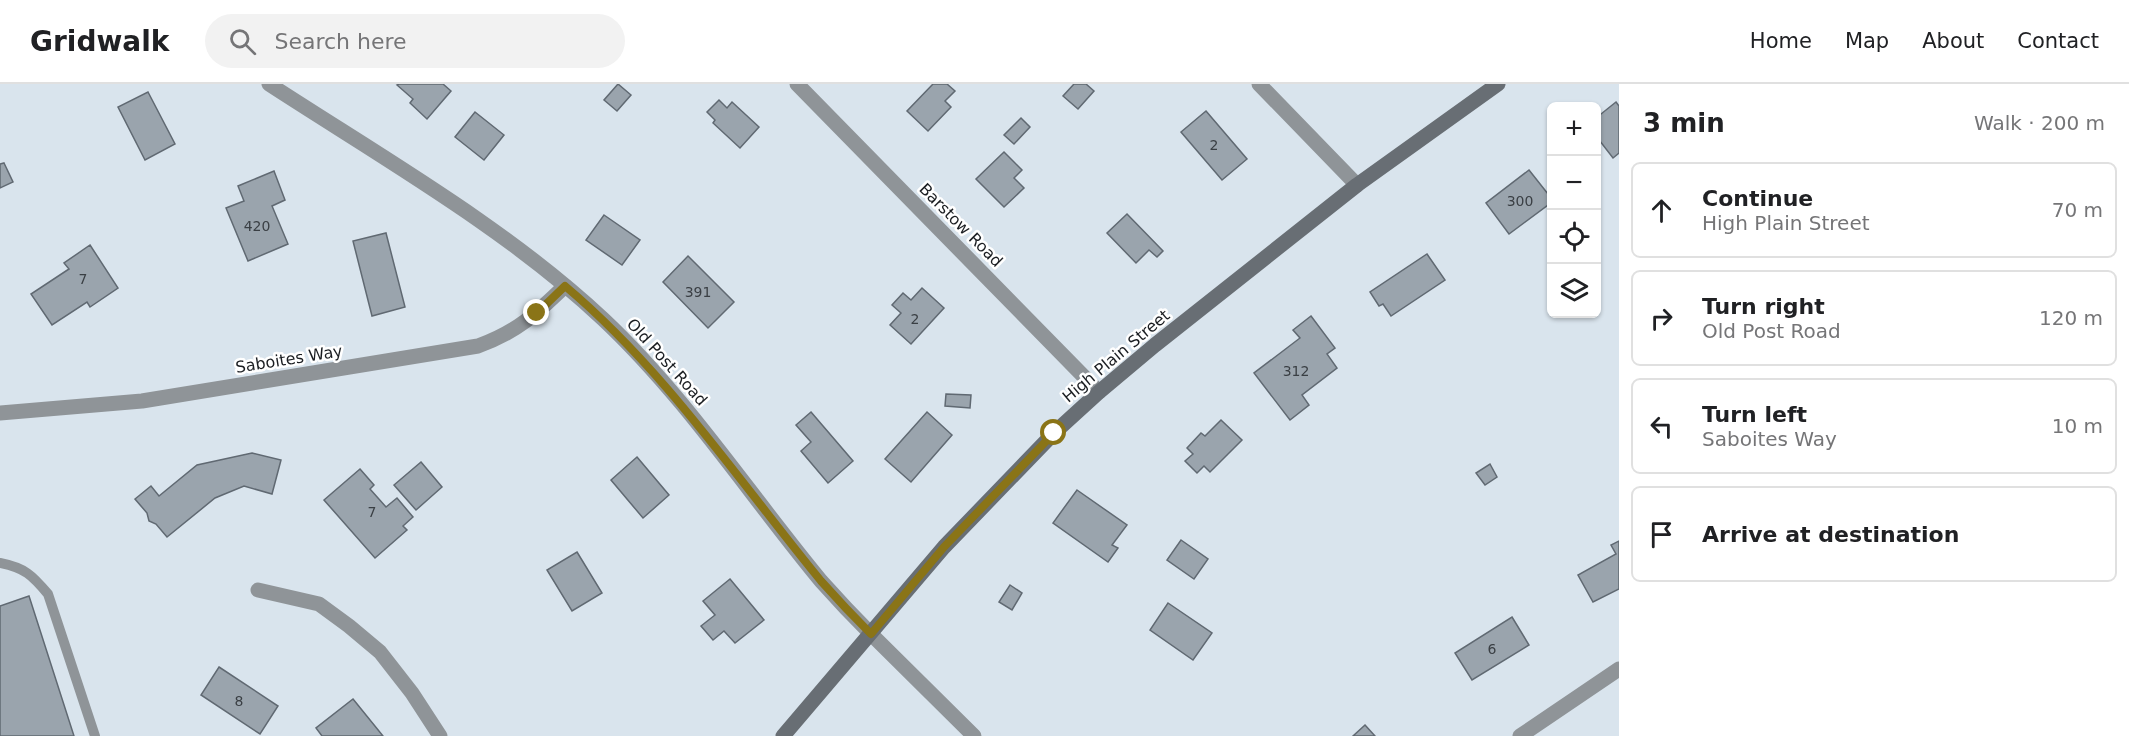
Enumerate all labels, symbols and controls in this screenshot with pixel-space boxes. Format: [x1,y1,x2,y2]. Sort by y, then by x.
search box [205,14,625,68]
text: Gridwalk [30,25,169,58]
icon: search [226,25,259,58]
text: Search here [274,29,407,54]
text: Home [1750,29,1812,53]
text: Map [1845,29,1889,53]
text: About [1922,29,1984,53]
text: Contact [2017,29,2099,53]
map controls [1547,102,1601,318]
button: + [1547,102,1601,156]
text: 3 min [1643,108,1725,138]
text: Walk · 200 m [1974,111,2105,135]
house number: 2 [1210,137,1218,153]
button: − [1547,156,1601,210]
street label: Barstow Road [915,179,1007,271]
text: Continue [1702,186,1813,211]
house number: 300 [1507,193,1533,209]
icon: ahead [1645,194,1678,227]
text: 70 m [2052,198,2103,222]
button: locate [1547,210,1601,264]
text: High Plain Street [1702,211,1870,235]
house number: 420 [244,218,270,234]
button: layers [1547,264,1601,318]
house number: 7 [79,271,87,287]
house number: 391 [685,284,711,300]
text: Turn right [1702,294,1825,319]
route end [523,299,549,325]
icon: right [1645,302,1678,335]
street label: High Plain Street [1059,306,1173,406]
text: 120 m [2039,306,2103,330]
house number: 2 [911,311,919,327]
street label: Old Post Road [623,314,711,410]
text: Old Post Road [1702,319,1841,343]
street label: Saboites Way [234,341,344,377]
house number: 312 [1283,363,1309,379]
text: Turn left [1702,402,1807,427]
icon: left [1645,410,1678,443]
text: 10 m [2052,414,2103,438]
route start [1040,419,1066,445]
text: Saboites Way [1702,427,1837,451]
house number: 7 [368,504,376,520]
icon: arrive [1645,518,1678,551]
text: Arrive at destination [1702,522,1959,547]
house number: 6 [1488,641,1497,657]
house number: 8 [235,693,243,709]

